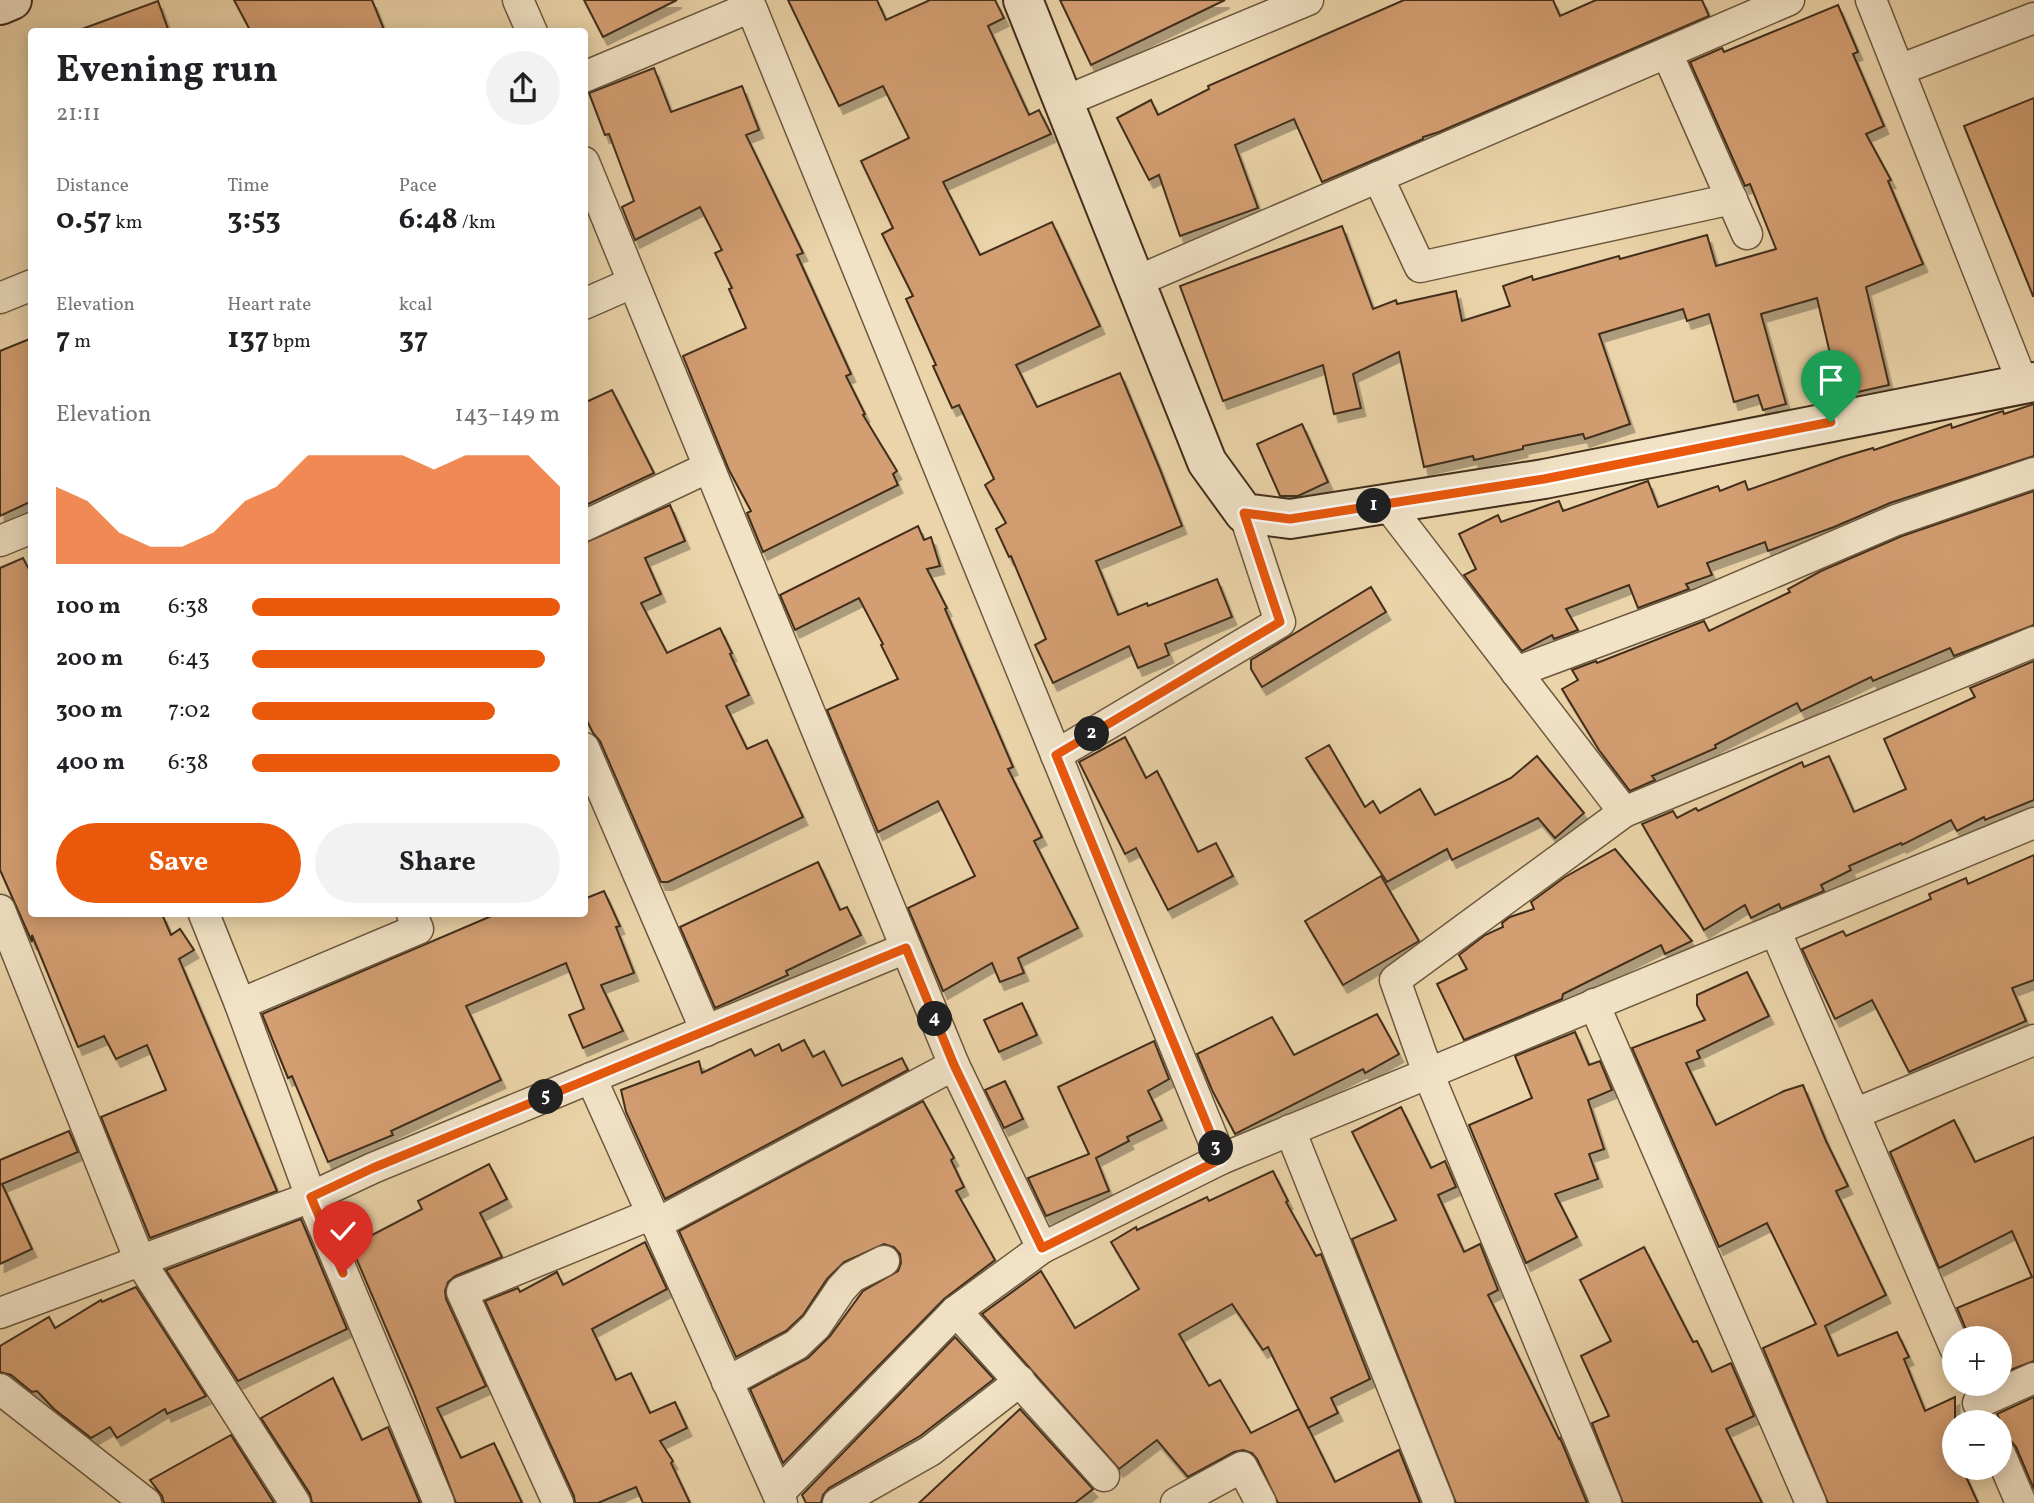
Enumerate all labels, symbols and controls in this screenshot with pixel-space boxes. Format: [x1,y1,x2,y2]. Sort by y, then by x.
text: Evening run [56,45,278,98]
button: share [486,51,560,125]
text: 21:11 [56,98,101,130]
text: Distance [56,173,129,199]
text: Time [227,173,269,199]
text: Pace [399,173,437,199]
text: 0.57 [56,199,111,241]
text: 3:53 [227,199,281,241]
text: 6:48 [399,199,458,241]
text: km [111,210,142,236]
text: /km [458,210,496,236]
text: Elevation [56,292,135,318]
text: Heart rate [227,292,311,318]
text: kcal [399,292,432,318]
text: 7 [56,318,70,360]
text: 137 [227,318,269,360]
text: 37 [399,318,428,360]
text: m [70,329,91,355]
text: bpm [269,329,311,355]
pin [1801,350,1861,422]
icon: arrive [1812,361,1850,399]
text: Elevation [56,399,152,431]
text: 143–149 m [455,399,560,431]
pin: 1 [1356,489,1392,524]
text: 1 [1370,492,1377,518]
text: 100 m [56,591,121,623]
text: 6:38 [168,591,209,623]
text: 200 m [56,643,123,675]
text: 6:43 [168,643,210,675]
text: 300 m [56,695,123,727]
text: 7:02 [168,695,211,727]
pin: 2 [1074,716,1110,752]
text: 2 [1087,720,1096,746]
text: 400 m [56,747,125,779]
text: 6:38 [168,747,209,779]
button: Save [56,823,301,903]
button: Share [315,823,560,903]
pin: 4 [918,1002,953,1036]
text: 4 [929,1005,940,1031]
pin: 5 [528,1080,564,1114]
text: 5 [541,1083,550,1109]
pin: 3 [1198,1130,1234,1166]
text: 3 [1211,1134,1220,1160]
pin [313,1201,373,1273]
icon: check [324,1212,362,1250]
map controls [1942,1326,2012,1480]
button: + [1942,1326,2012,1396]
button: − [1942,1410,2012,1480]

